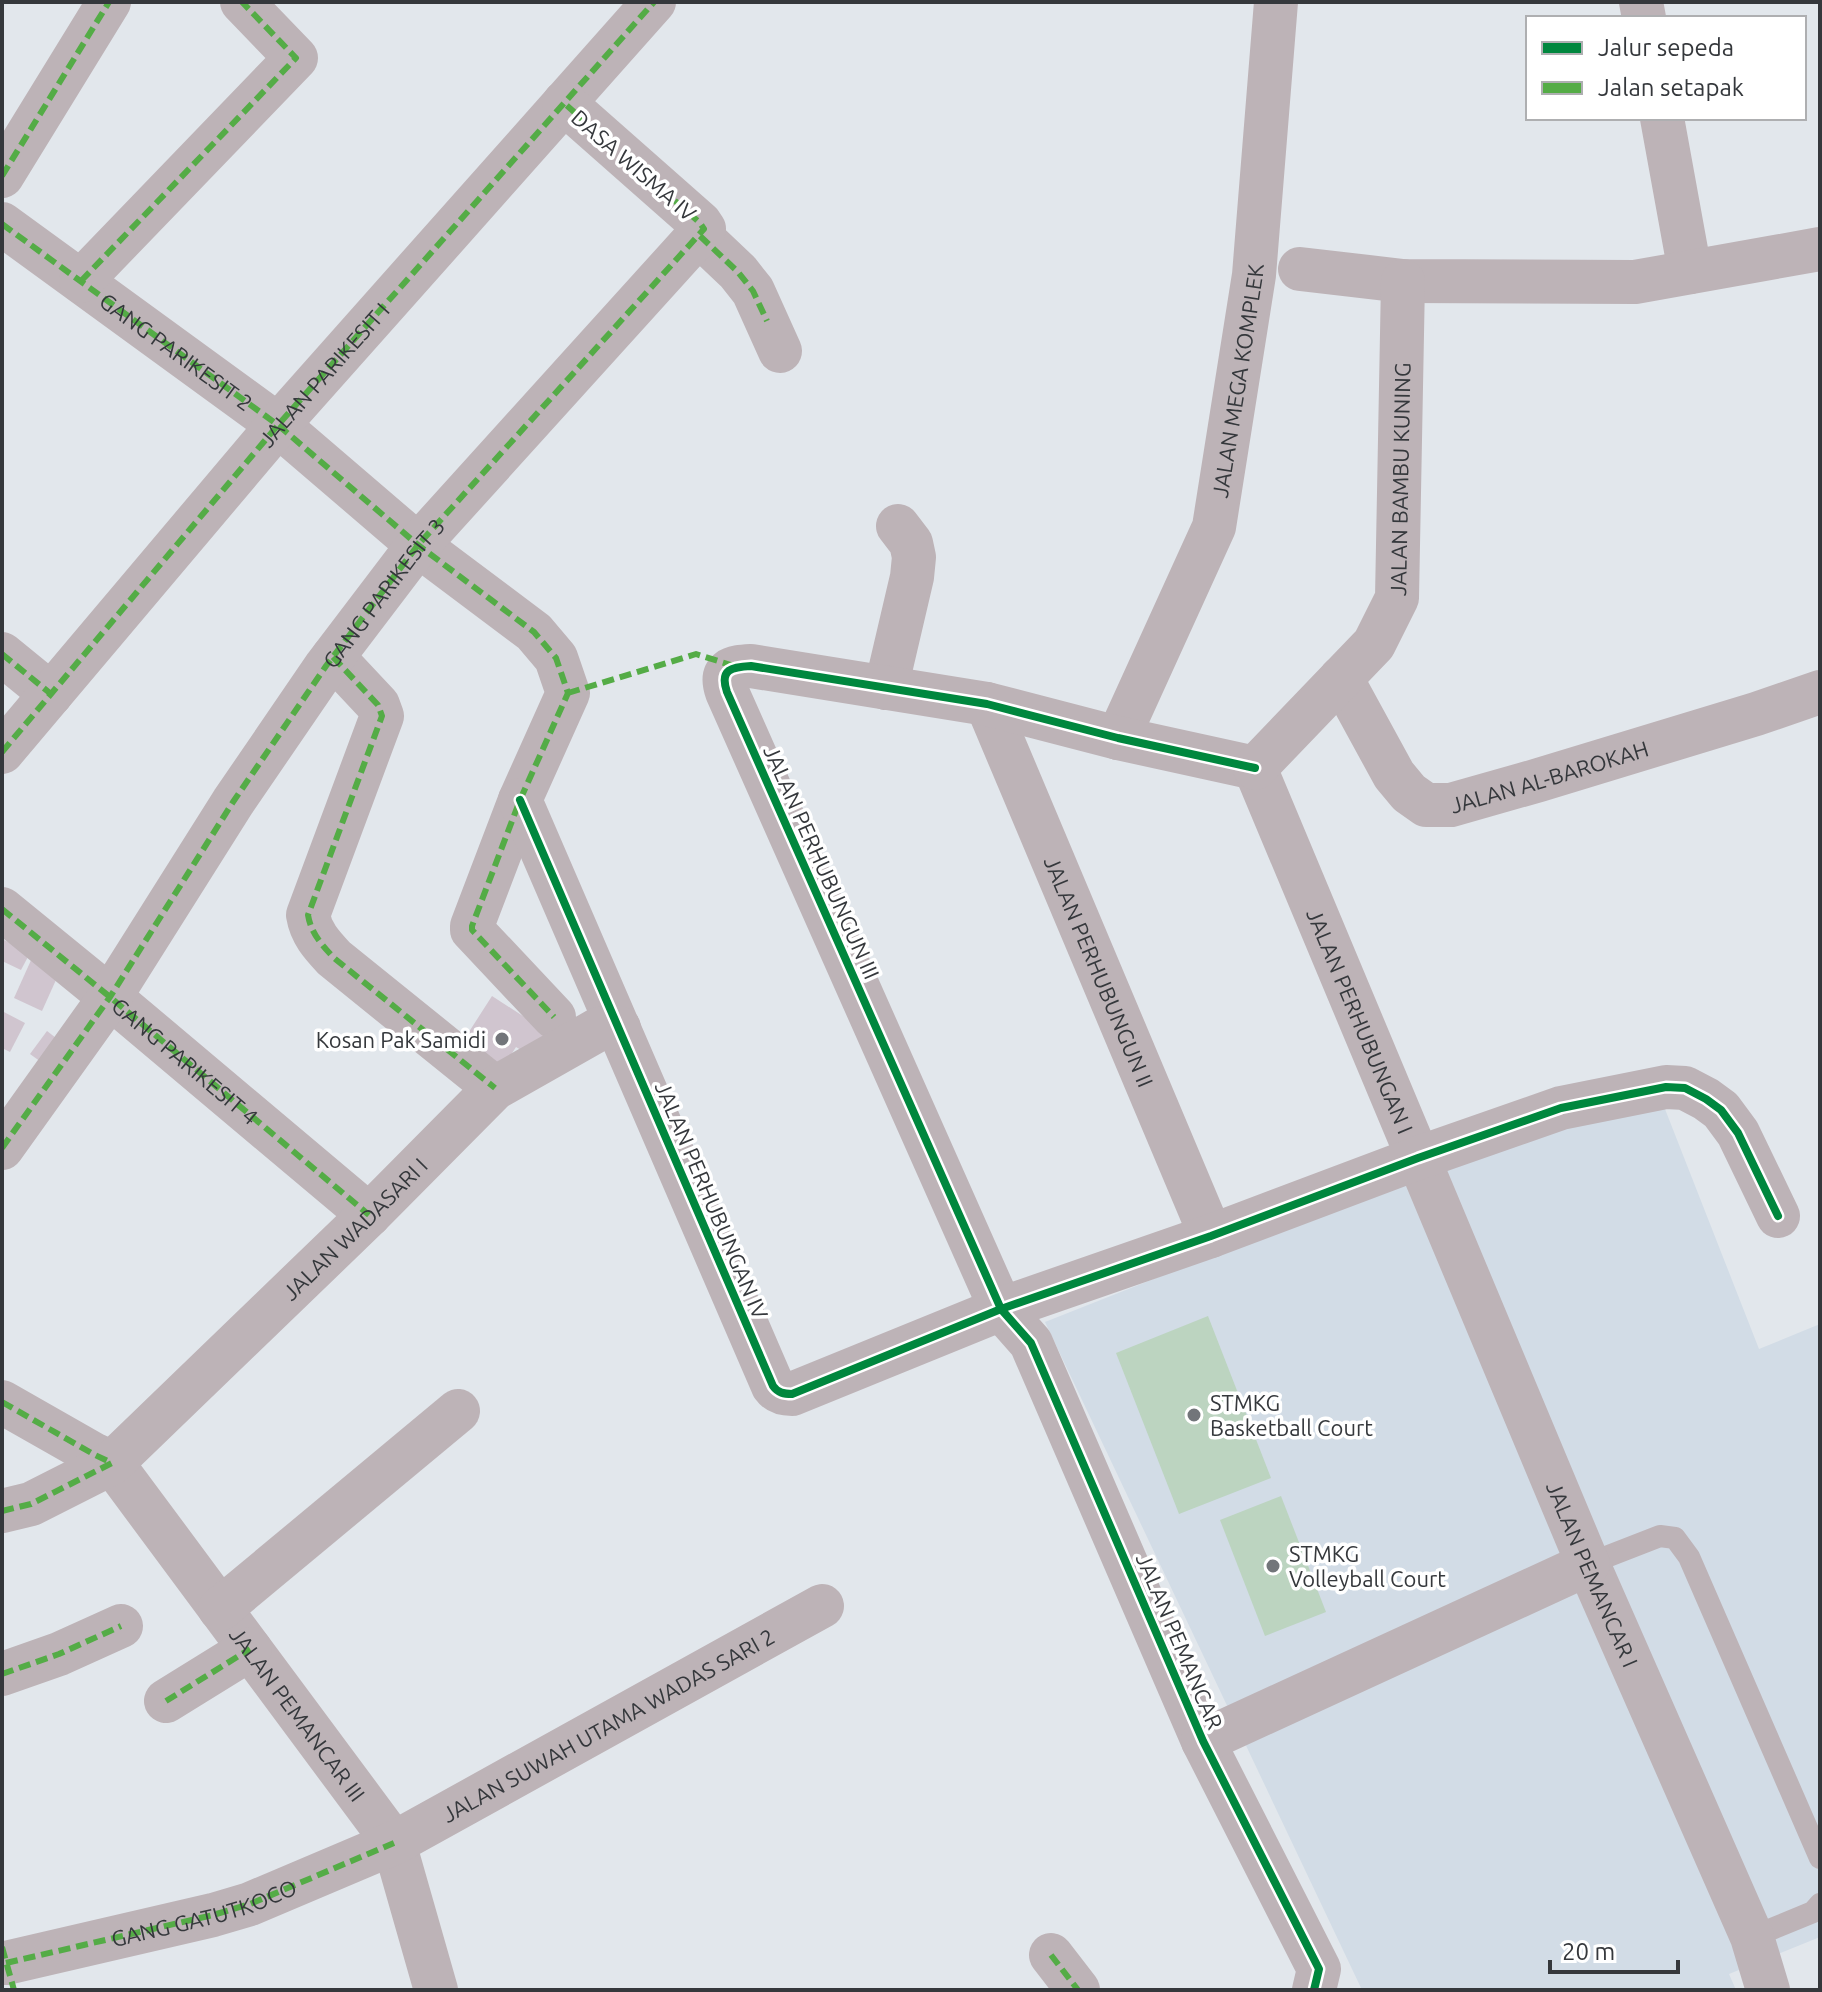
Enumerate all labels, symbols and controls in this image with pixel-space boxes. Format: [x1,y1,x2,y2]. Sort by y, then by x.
legend [1526,16,1806,120]
text: Jalur sepeda [1598,34,1734,61]
text: Jalan setapak [1598,74,1744,101]
street label: DASA WISMA IV [567,104,701,226]
street label: JALAN MEGA KOMPLEK [1206,262,1267,499]
street label: GANG PARIKESIT 2 [95,287,258,415]
street label: JALAN PARIKESIT I [253,297,394,451]
street label: JALAN BAMBU KUNING [1385,362,1414,596]
street label: GANG PARIKESIT 3 [317,513,449,672]
street label: JALAN AL-BAROKAH [1447,735,1651,817]
street label: JALAN PERHUBUNGUN III [759,741,885,983]
street label: JALAN PERHUBUNGUN II [1040,852,1159,1090]
street label: JALAN PERHUBUNGAN I [1303,904,1419,1137]
street label: GANG PARIKESIT 4 [108,992,263,1129]
place label: Kosan Pak Samidi [316,1027,486,1052]
marker: Kosan Pak Samidi [493,1030,511,1048]
street label: JALAN PERHUBUNGAN IV [651,1078,773,1322]
street label: JALAN WADASARI I [277,1152,432,1304]
place label: STMKG Basketball Court [1210,1390,1373,1440]
marker: STMKG Basketball Court [1185,1406,1203,1424]
street label: JALAN PEMANCAR I [1542,1477,1644,1671]
place label: STMKG Volleyball Court [1289,1541,1446,1591]
street label: JALAN PEMANCAR [1132,1549,1228,1733]
marker: STMKG Volleyball Court [1264,1557,1282,1575]
street label: JALAN PEMANCAR III [225,1622,371,1806]
street label: JALAN SUWAH UTAMA WADAS SARI 2 [437,1623,778,1827]
street label: GANG GATUTKOCO [109,1873,300,1951]
scale bar [1550,1924,1678,1974]
text: 20 m [1562,1938,1615,1965]

